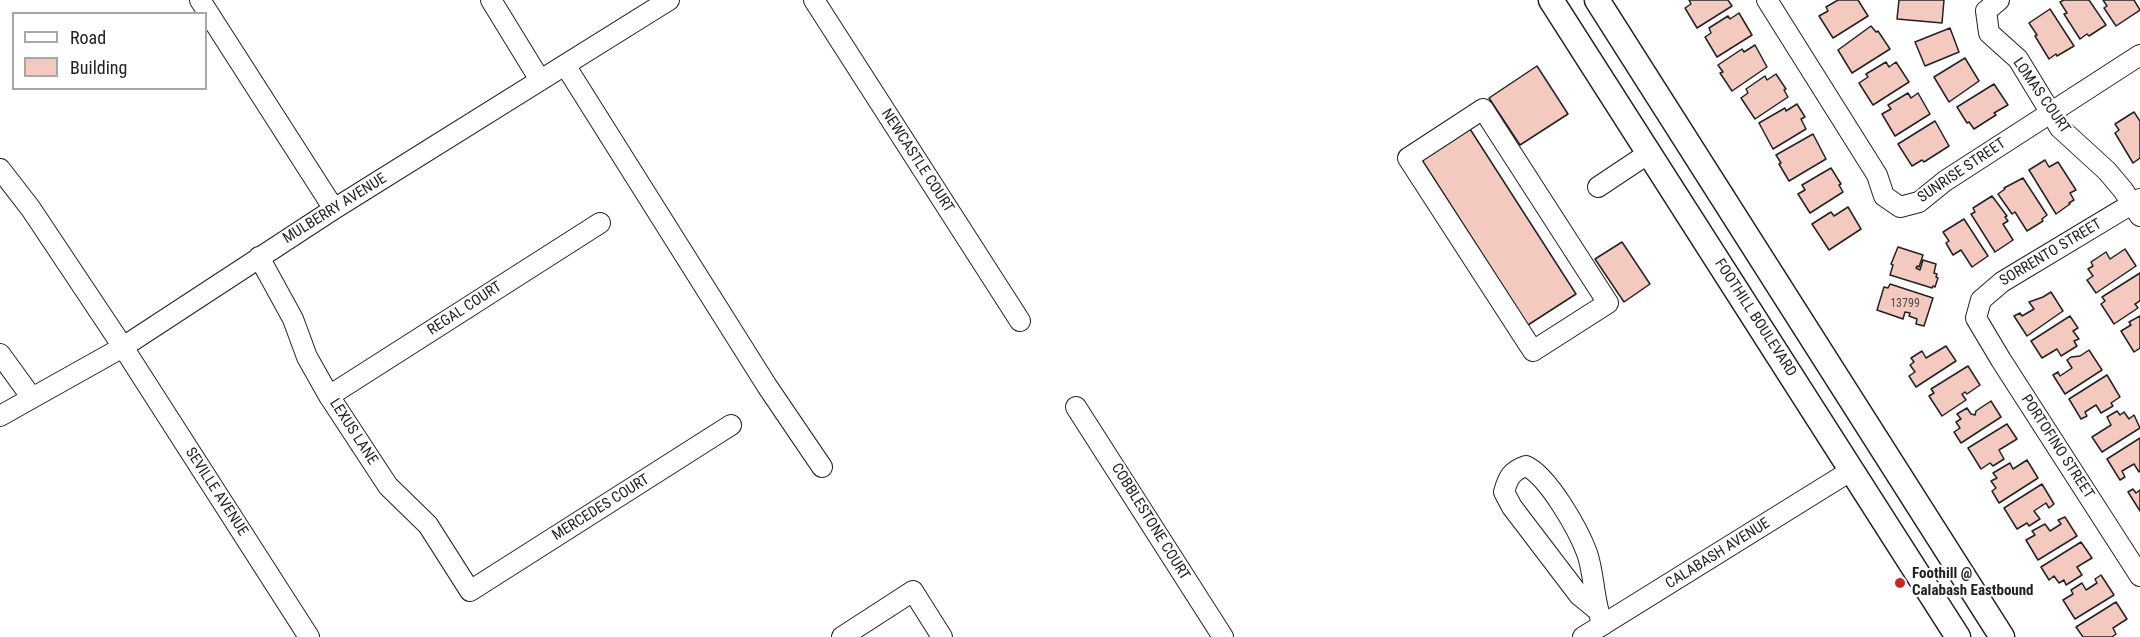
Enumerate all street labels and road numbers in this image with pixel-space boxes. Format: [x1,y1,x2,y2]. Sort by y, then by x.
street label: LOMAS COURT [2008,55,2074,137]
street label: NEWCASTLE COURT [877,106,957,216]
street label: SUNRISE STREET [1915,135,2009,207]
street label: MULBERRY AVENUE [280,170,390,248]
street label: SORRENTO STREET [1997,215,2105,291]
street label: FOOTHILL BOULEVARD [1710,256,1800,380]
street label: REGAL COURT [425,278,505,340]
street label: PORTOFINO STREET [2017,392,2097,502]
street label: LEXUS LANE [325,396,381,468]
street label: SEVILLE AVENUE [181,444,251,540]
street label: COBBLESTONE COURT [1107,460,1193,584]
street label: MERCEDES COURT [549,471,653,545]
street label: CALABASH AVENUE [1663,515,1773,593]

